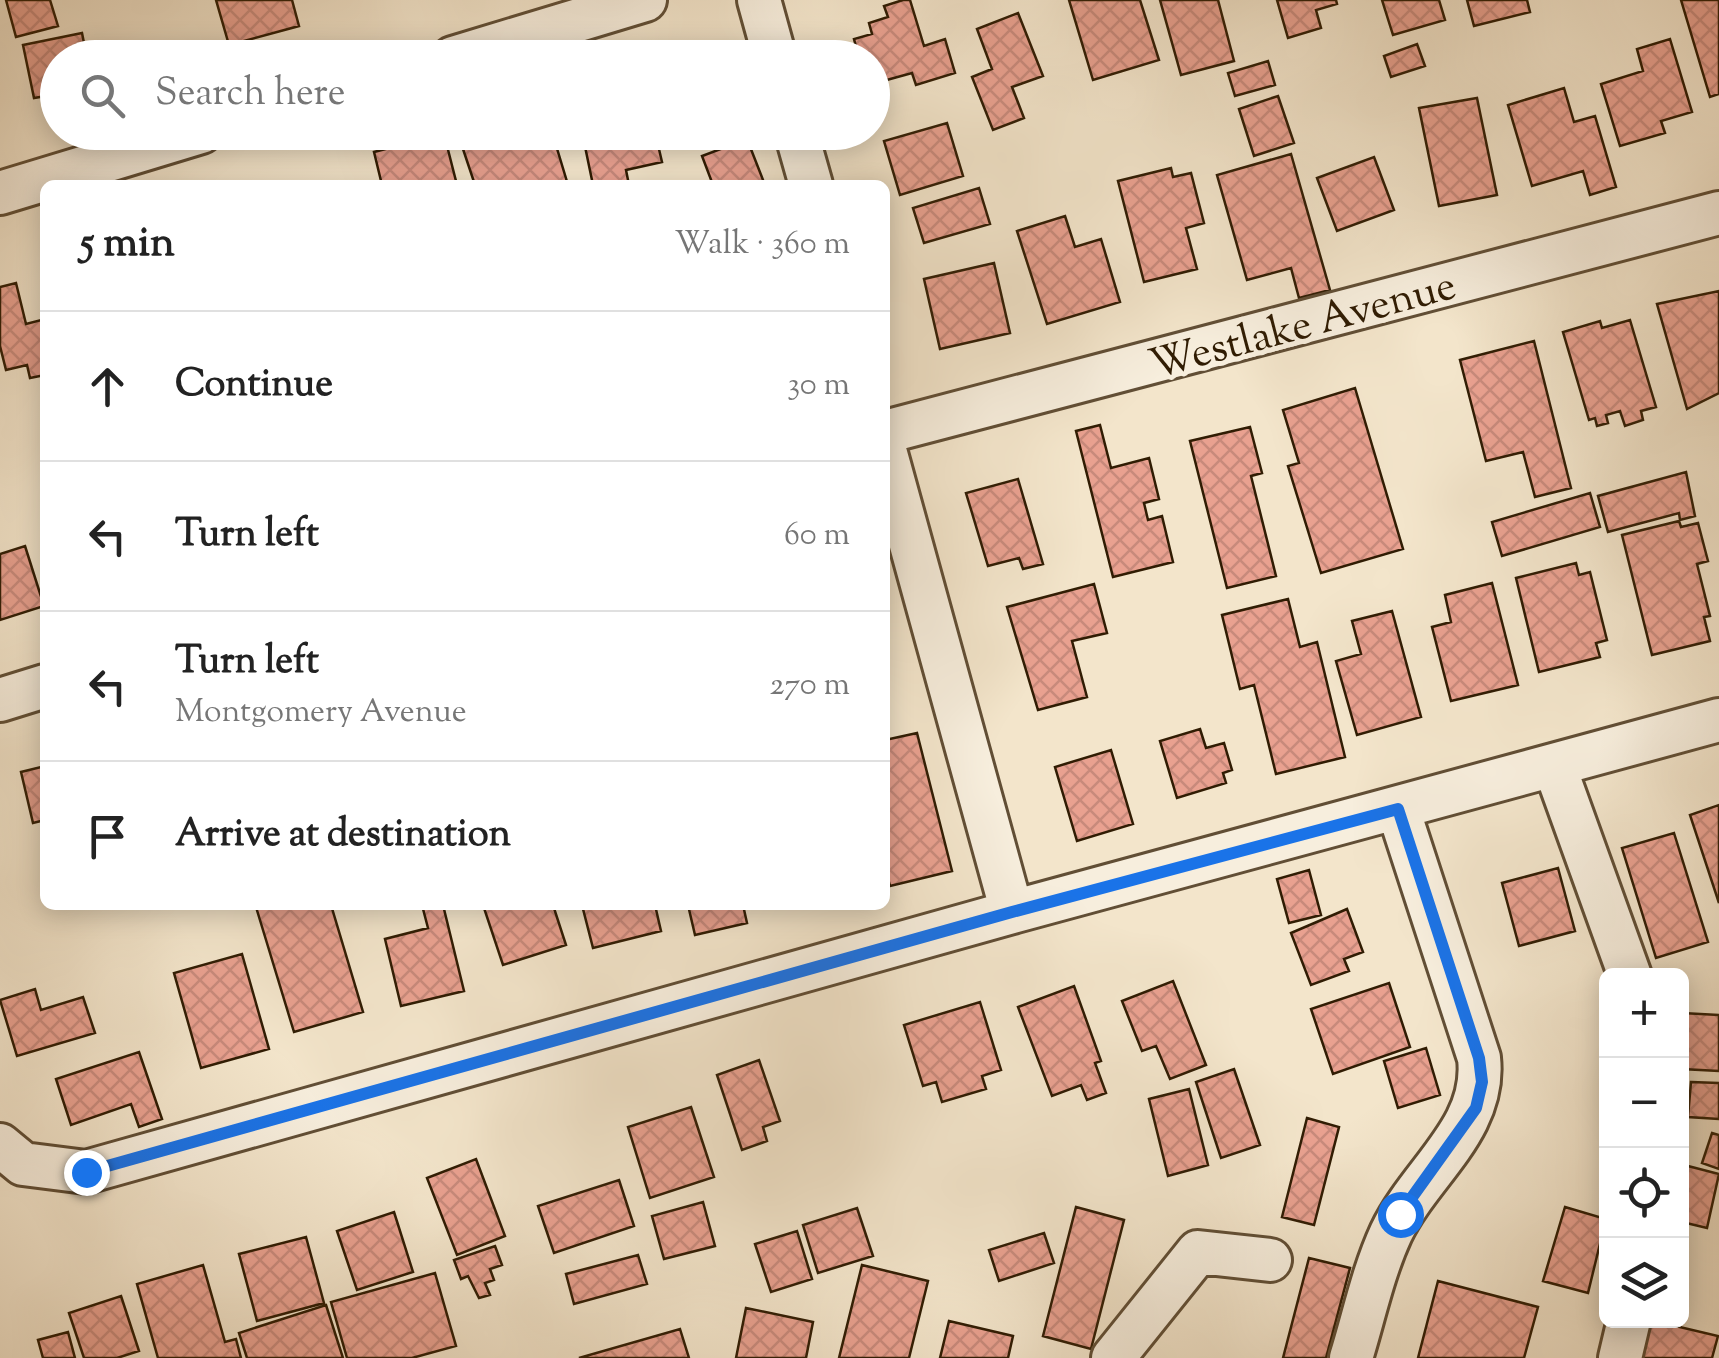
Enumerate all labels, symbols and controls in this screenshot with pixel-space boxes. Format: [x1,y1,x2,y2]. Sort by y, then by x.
search box [40,40,890,150]
icon: search [75,68,130,123]
text: Search here [155,68,346,122]
text: 5 min [80,215,175,275]
text: Walk · 360 m [674,222,850,268]
street label: Westlake Avenue [1143,258,1463,398]
icon: ahead [80,359,135,414]
text: Continue [175,359,333,413]
text: 30 m [787,363,850,409]
icon: left [80,509,135,564]
text: Turn left [175,509,319,563]
text: 60 m [784,513,850,559]
text: Turn left [175,636,319,690]
icon: left [80,659,135,714]
text: 270 m [769,663,850,709]
text: Montgomery Avenue [175,690,467,736]
icon: arrive [80,809,135,864]
text: Arrive at destination [175,809,511,863]
map controls [1599,968,1689,1328]
button: + [1599,968,1689,1058]
button: − [1599,1058,1689,1148]
button: locate [1599,1148,1689,1238]
route end [64,1150,110,1196]
route start [1378,1192,1424,1238]
button: layers [1599,1238,1689,1328]

